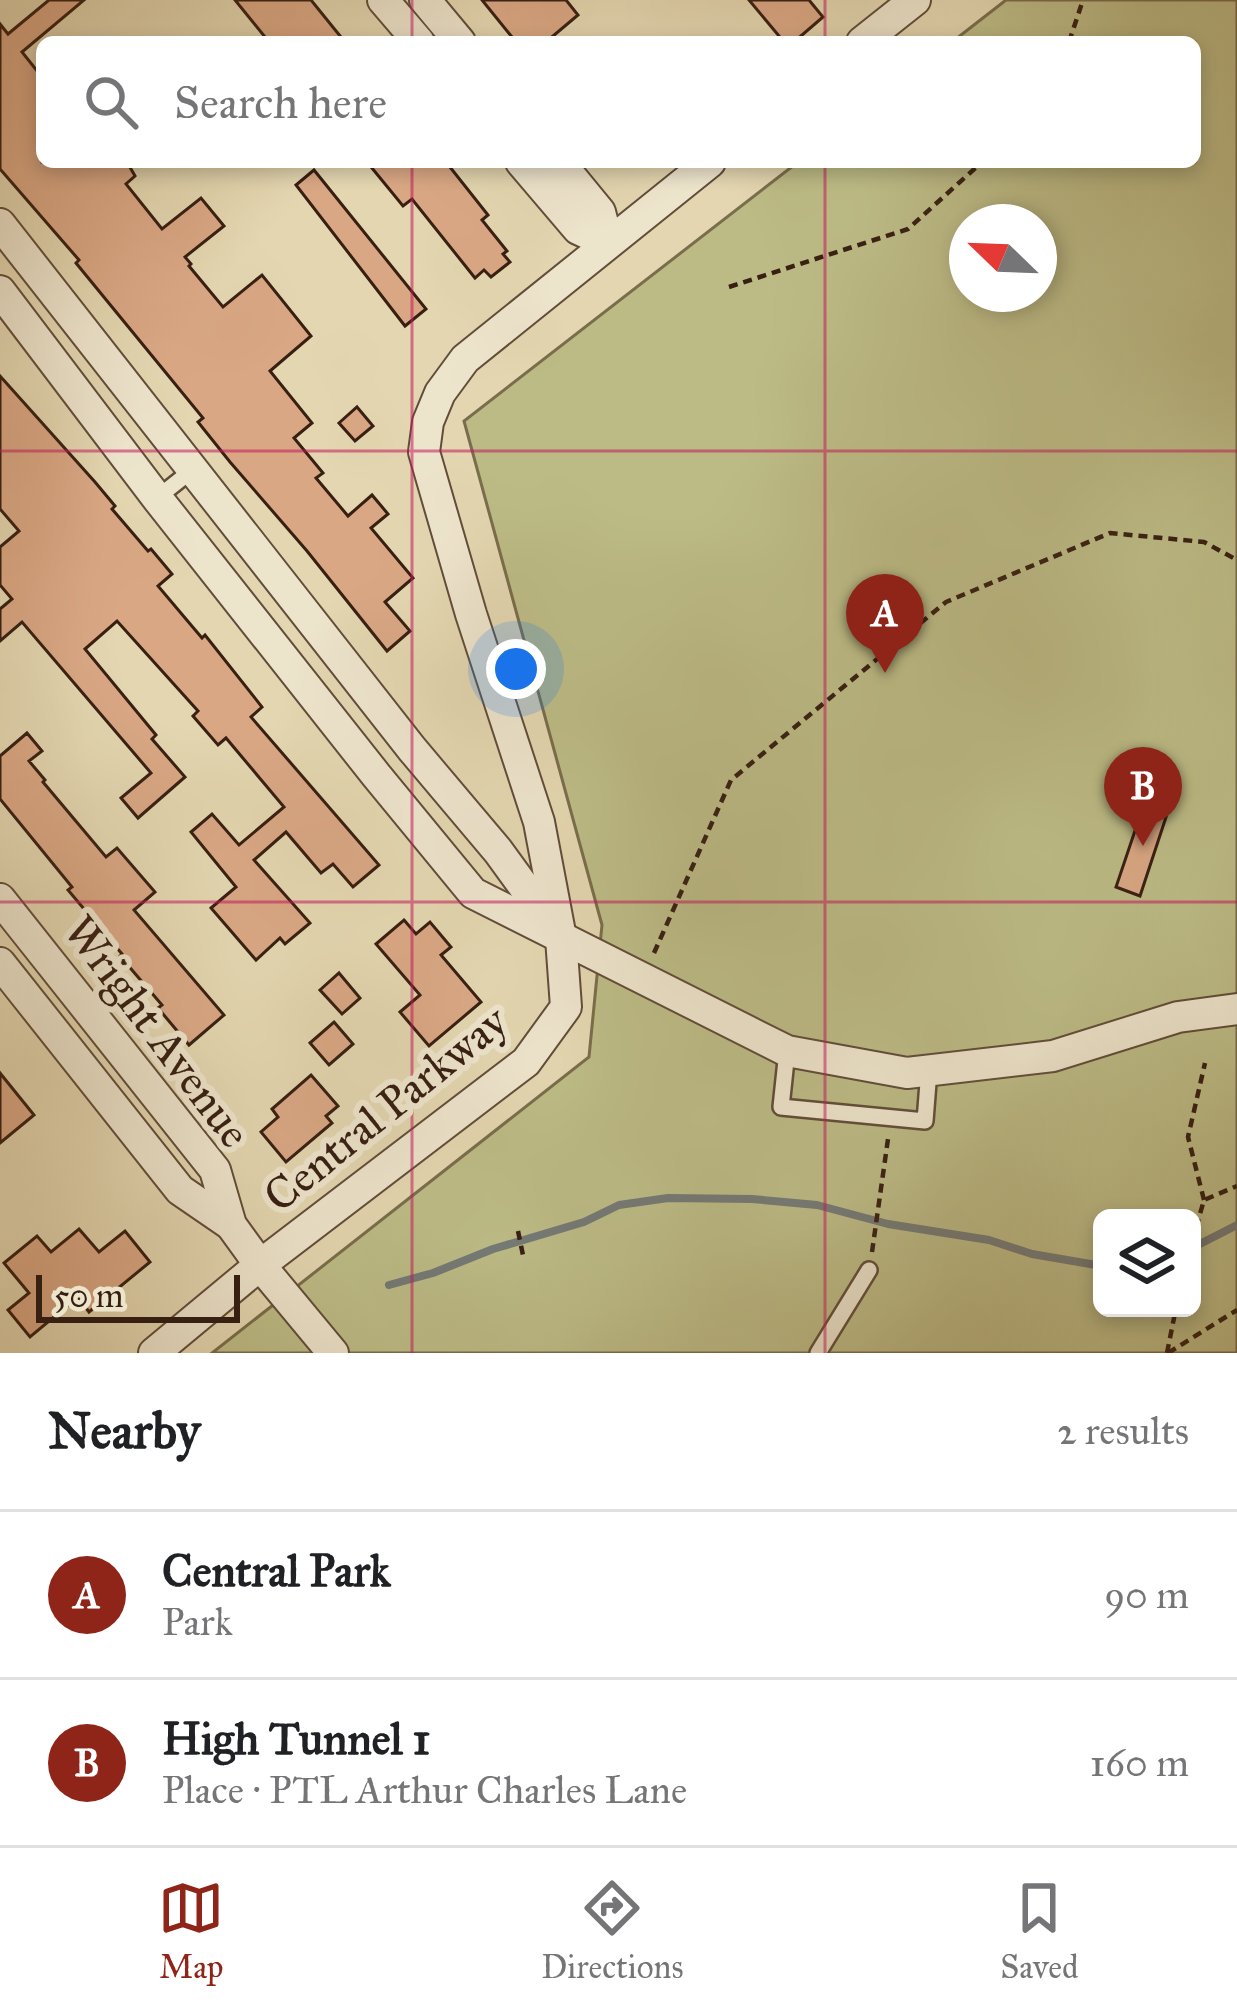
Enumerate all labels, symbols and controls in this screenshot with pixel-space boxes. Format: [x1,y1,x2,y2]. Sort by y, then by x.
search box [36,36,1201,168]
icon: search [78,69,144,135]
text: Search here [174,75,387,130]
north arrow [949,204,1057,312]
pin: A [846,574,924,673]
your location [486,639,546,699]
pin: B [1104,747,1182,846]
street label: Wright Avenue [52,904,263,1158]
street label: Central Parkway [252,993,519,1223]
map controls [1093,1209,1201,1317]
button: layers [1093,1209,1201,1317]
scale bar [36,1269,240,1322]
text: 50 m [54,1276,123,1316]
text: Nearby [48,1400,200,1462]
text: 2 results [1057,1407,1189,1455]
text: Central Park [162,1543,391,1598]
text: A [74,1571,100,1619]
text: 90 m [1104,1571,1189,1619]
text: Park [162,1598,233,1646]
text: High Tunnel 1 [162,1711,430,1766]
text: B [74,1739,100,1787]
text: 160 m [1090,1739,1189,1787]
text: Place · PTL Arthur Charles Lane [162,1766,687,1814]
tab: Map [158,1875,224,1987]
tab: Directions [541,1875,683,1987]
tab: Saved [1000,1875,1079,1987]

